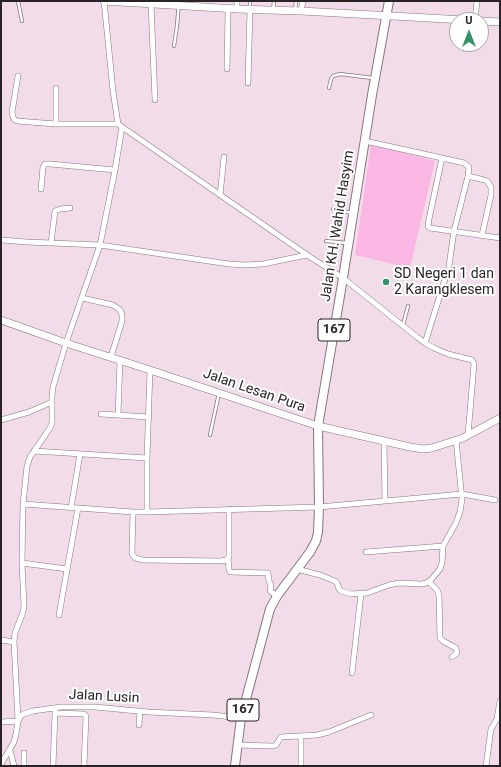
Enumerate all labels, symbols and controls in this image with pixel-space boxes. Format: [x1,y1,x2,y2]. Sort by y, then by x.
north arrow [449,12,489,52]
text: U [465,14,473,27]
street label: Jalan KH. Wahid Hasyim [318,149,358,303]
place label: SD Negeri 1 dan 2 Karangklesem [394,266,494,298]
marker: SD Negeri 1 dan 2 Karangklesem [381,277,391,287]
road number: 167 [318,319,350,341]
street label: Jalan Lesan Pura [201,366,307,416]
street label: Jalan Lusin [68,687,140,707]
road number: 167 [227,699,259,721]

